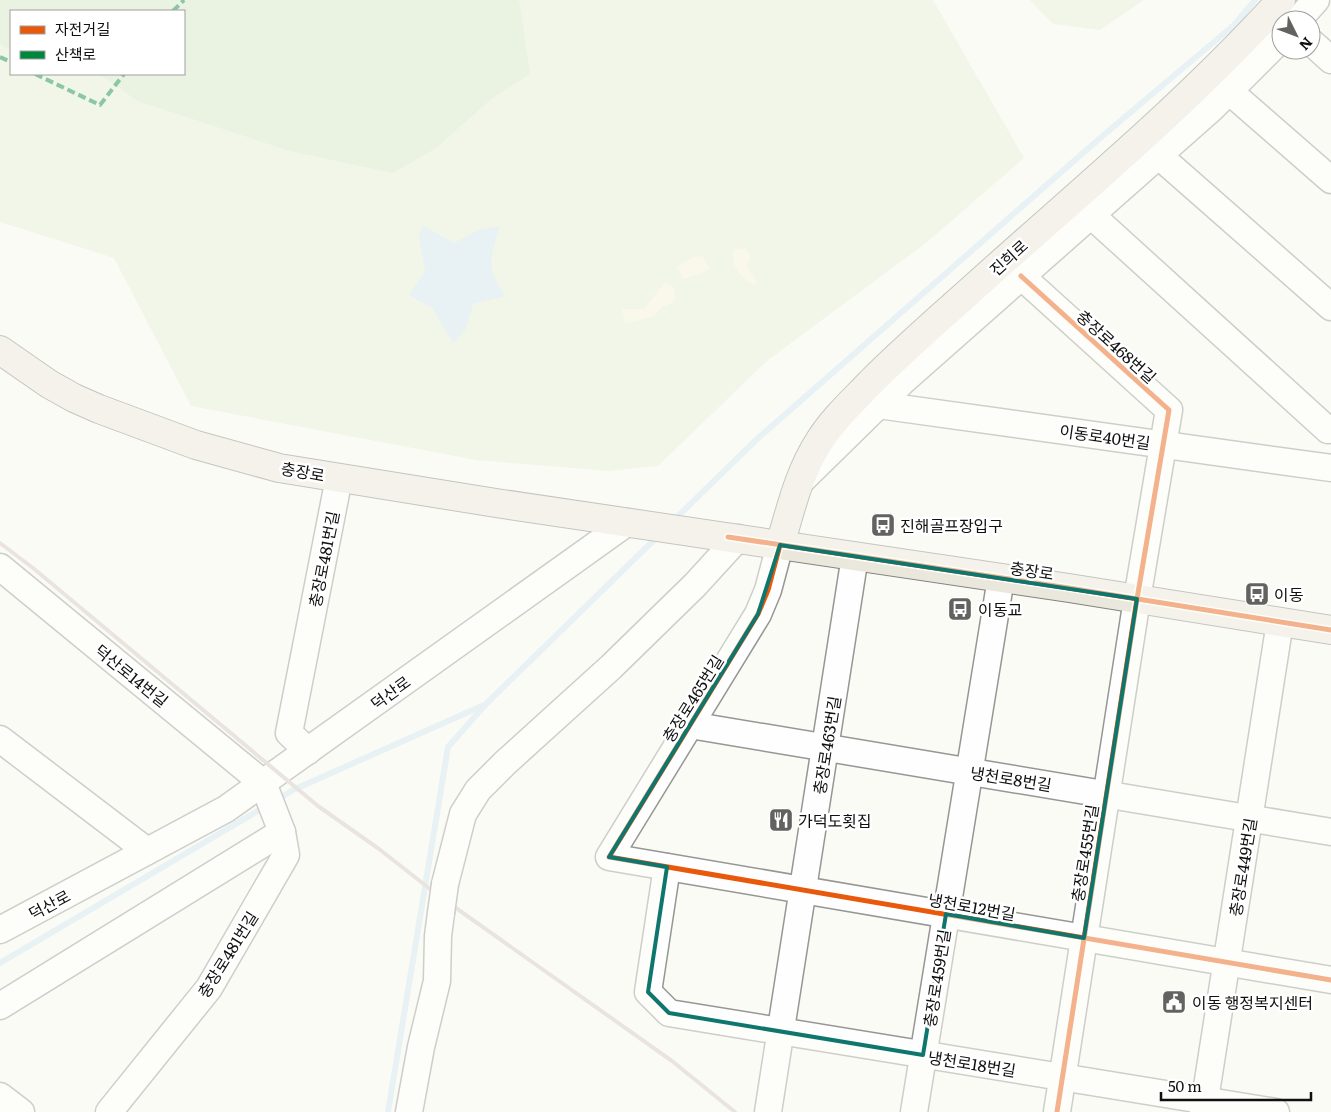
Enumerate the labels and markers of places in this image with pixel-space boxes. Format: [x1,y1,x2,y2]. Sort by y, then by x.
bus stop icon: 진해골프장입구 [870,512,896,538]
place label: 진해골프장입구 [900,513,1003,537]
bus stop icon: 이동 [1244,581,1270,607]
place label: 이동 [1274,582,1304,606]
bus stop icon: 이동교 [947,596,973,622]
place label: 이동교 [978,597,1022,621]
restaurant icon: 가덕도횟집 [768,807,794,833]
place label: 가덕도횟집 [798,808,872,832]
public building icon: 이동 행정복지센터 [1161,989,1187,1015]
place label: 이동 행정복지센터 [1192,990,1313,1014]

